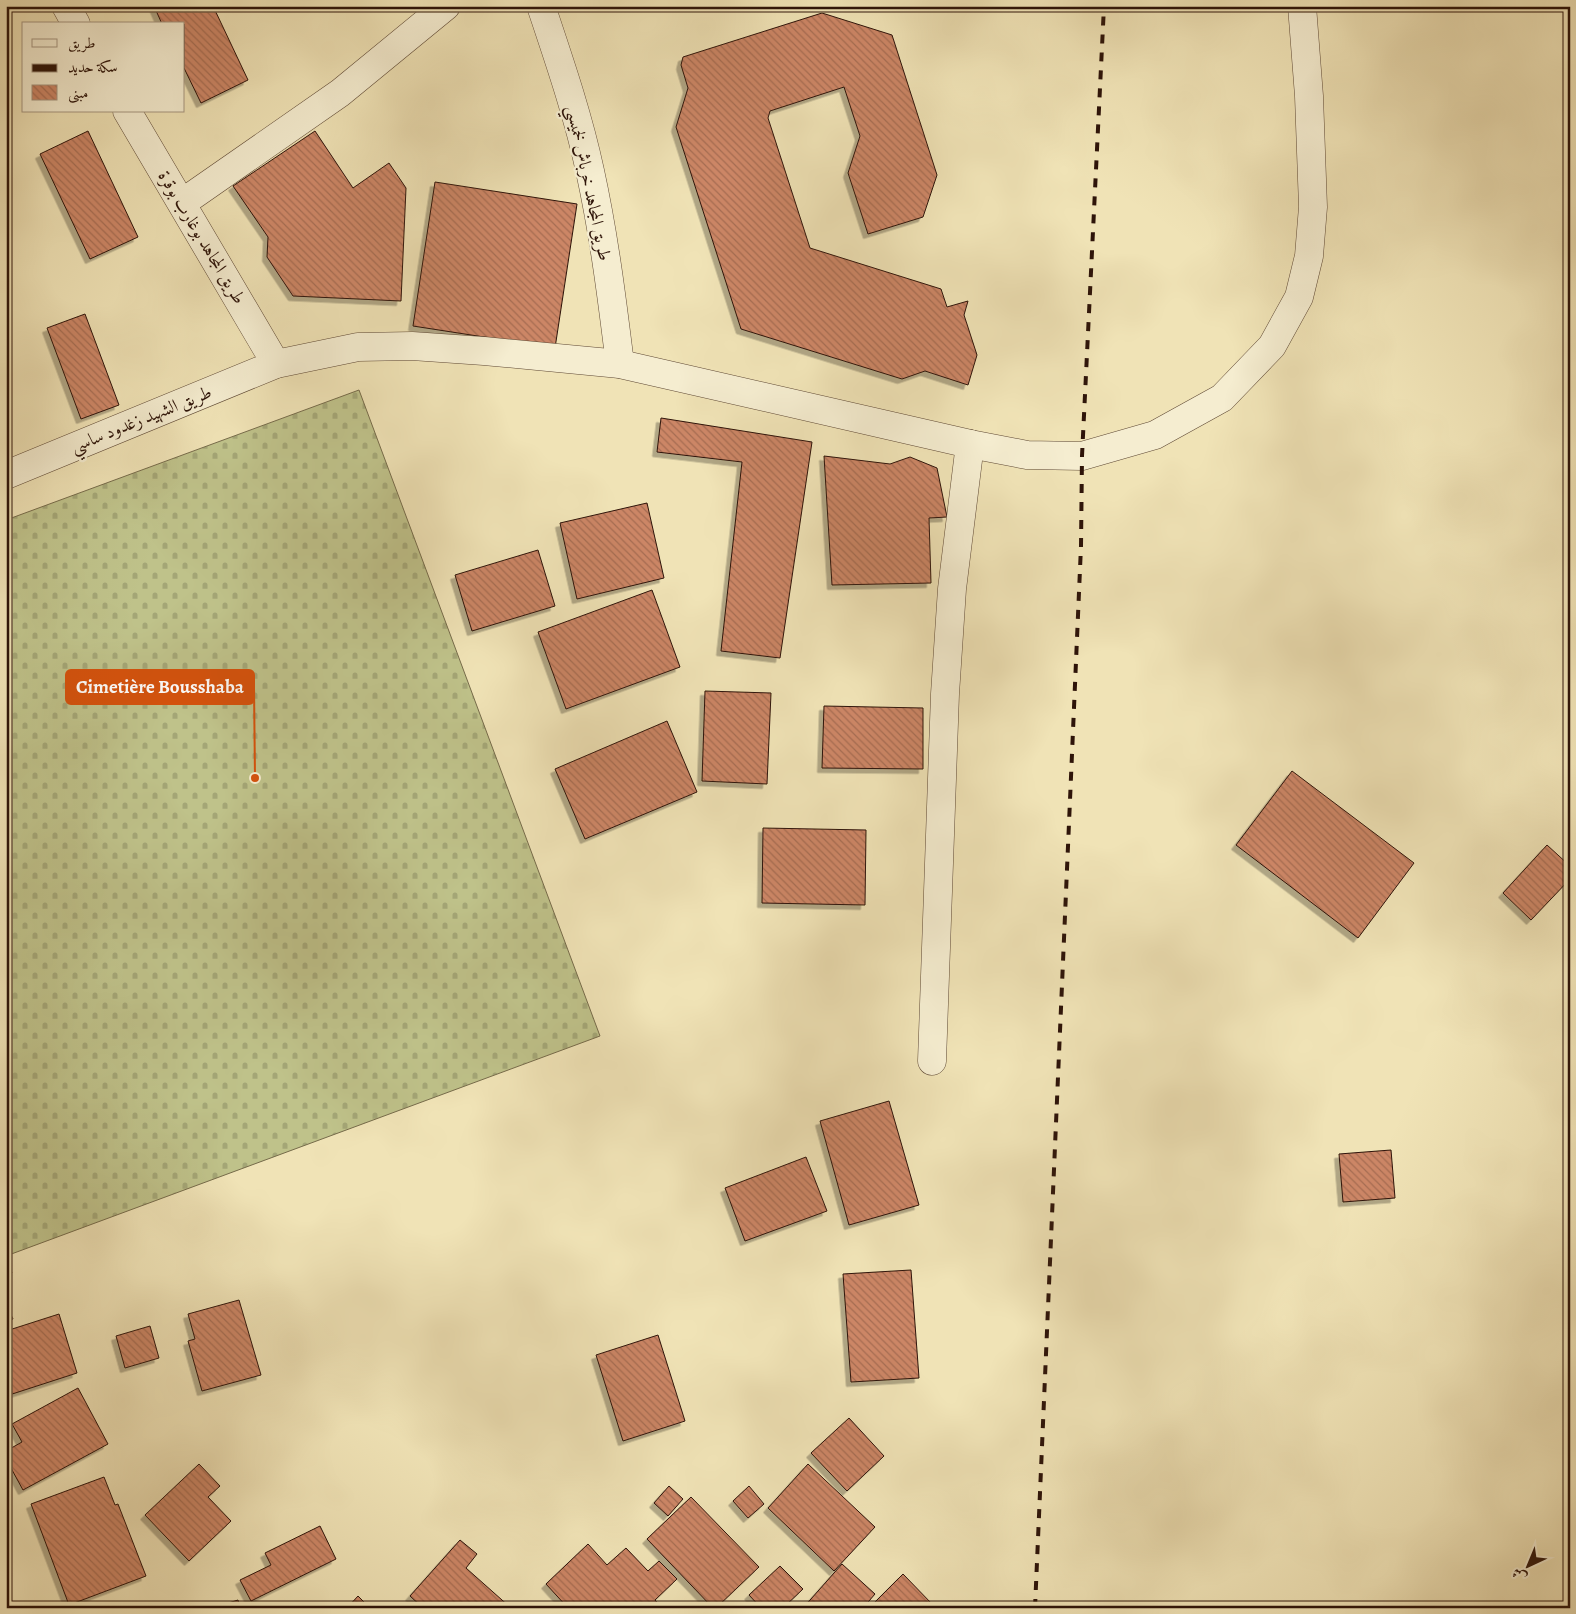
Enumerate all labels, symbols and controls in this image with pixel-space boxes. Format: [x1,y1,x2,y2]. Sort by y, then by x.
legend [22,22,185,112]
text: طريق [68,33,95,53]
text: سكة حديد [68,57,117,77]
text: مبنى [68,83,88,104]
street label: طريق المجاهد خرباش لخميسي [556,103,617,264]
street label: طريق المجاهد بوغارب بوقرة [153,166,251,308]
street label: طريق الشهيد زغدود ساسي [67,380,217,463]
callout: Cimetière Bousshaba [66,670,254,704]
text: Cimetière Bousshaba [76,674,245,700]
north arrow [1504,1542,1554,1592]
text: ش [1508,1563,1531,1587]

